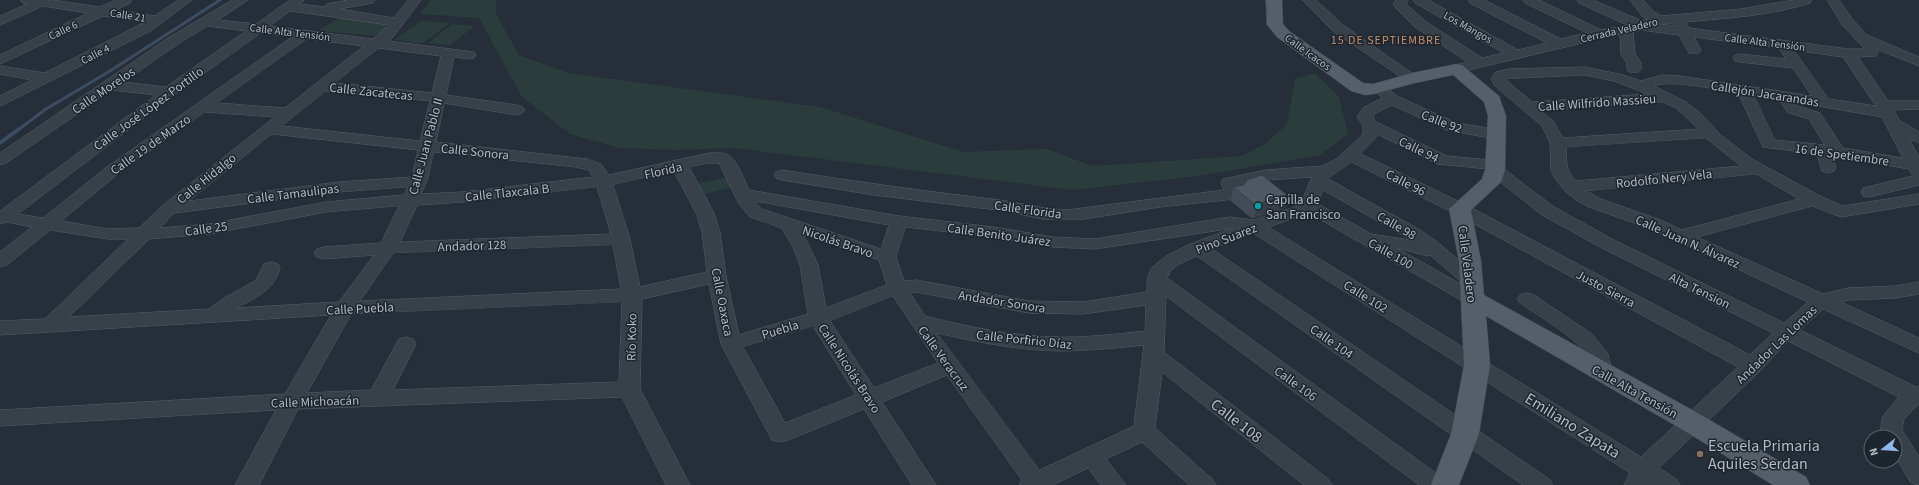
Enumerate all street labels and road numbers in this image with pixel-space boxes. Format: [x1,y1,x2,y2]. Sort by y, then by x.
street label: Calle 21 [109,5,147,26]
street label: Los Mangos [1441,8,1495,47]
street label: Cerrada Veladero [1579,14,1659,47]
street label: Calle 6 [46,17,81,44]
street label: Calle Alta Tensión [249,20,331,45]
street label: Calle Alta Tensión [1724,30,1806,55]
street label: Calle Icacos [1282,31,1334,75]
street label: Calle 4 [78,41,113,68]
street label: Calle Morelos [68,63,139,119]
street label: Calle José López Portillo [90,63,207,155]
street label: Callejón Jacarandas [1709,77,1821,112]
street label: Calle Zacatecas [328,79,414,105]
street label: Calle Wilfrido Massieu [1537,90,1657,116]
street label: Calle Juan Pablo II [404,96,448,197]
street label: Calle 92 [1419,106,1465,138]
street label: Calle 19 de Marzo [107,110,194,179]
street label: Calle 94 [1395,132,1442,168]
street label: Calle Sonora [440,139,510,165]
street label: 16 de Spetiembre [1794,139,1890,171]
street label: Calle Hidalgo [173,149,240,208]
street label: Florida [643,158,684,184]
street label: Calle 96 [1382,165,1429,201]
street label: Rodolfo Nery Vela [1615,165,1713,193]
street label: Calle Tamaulipas [246,179,341,209]
street label: Calle Tlaxcala B [464,180,550,206]
street label: Calle Florida [993,196,1063,224]
street label: Calle 98 [1374,207,1419,244]
street label: Calle Juan N. Álvarez [1633,211,1743,273]
street label: Calle 25 [184,217,228,241]
street label: Calle Benito Juárez [946,219,1052,251]
street label: Pino Suarez [1193,219,1260,259]
street label: Nicolás Bravo [800,221,875,262]
street label: Calle Veladero [1453,225,1481,304]
street label: Calle 100 [1365,234,1416,274]
street label: Andador 128 [437,236,507,256]
street label: Calle Oaxaca [707,266,737,338]
street label: Justo Sierra [1573,266,1638,312]
street label: Alta Tension [1666,268,1733,313]
street label: Calle 102 [1340,276,1391,317]
street label: Andador Sonora [957,286,1047,318]
street label: Calle Puebla [326,298,394,320]
street label: Andador Las Lomas [1732,301,1822,388]
street label: Río Koko [623,313,641,361]
street label: Puebla [760,316,801,344]
street label: Calle Nicolás Bravo [813,320,885,417]
street label: Calle 104 [1306,320,1357,364]
street label: Calle Veracruz [913,322,973,395]
street label: Calle Porfirio Díaz [975,326,1073,354]
street label: Calle Alta Tensión [1588,361,1681,423]
street label: Calle 106 [1270,362,1321,406]
street label: Emiliano Zapata [1521,388,1624,464]
street label: Calle Michoacán [271,391,359,413]
street label: Calle 108 [1206,394,1267,448]

